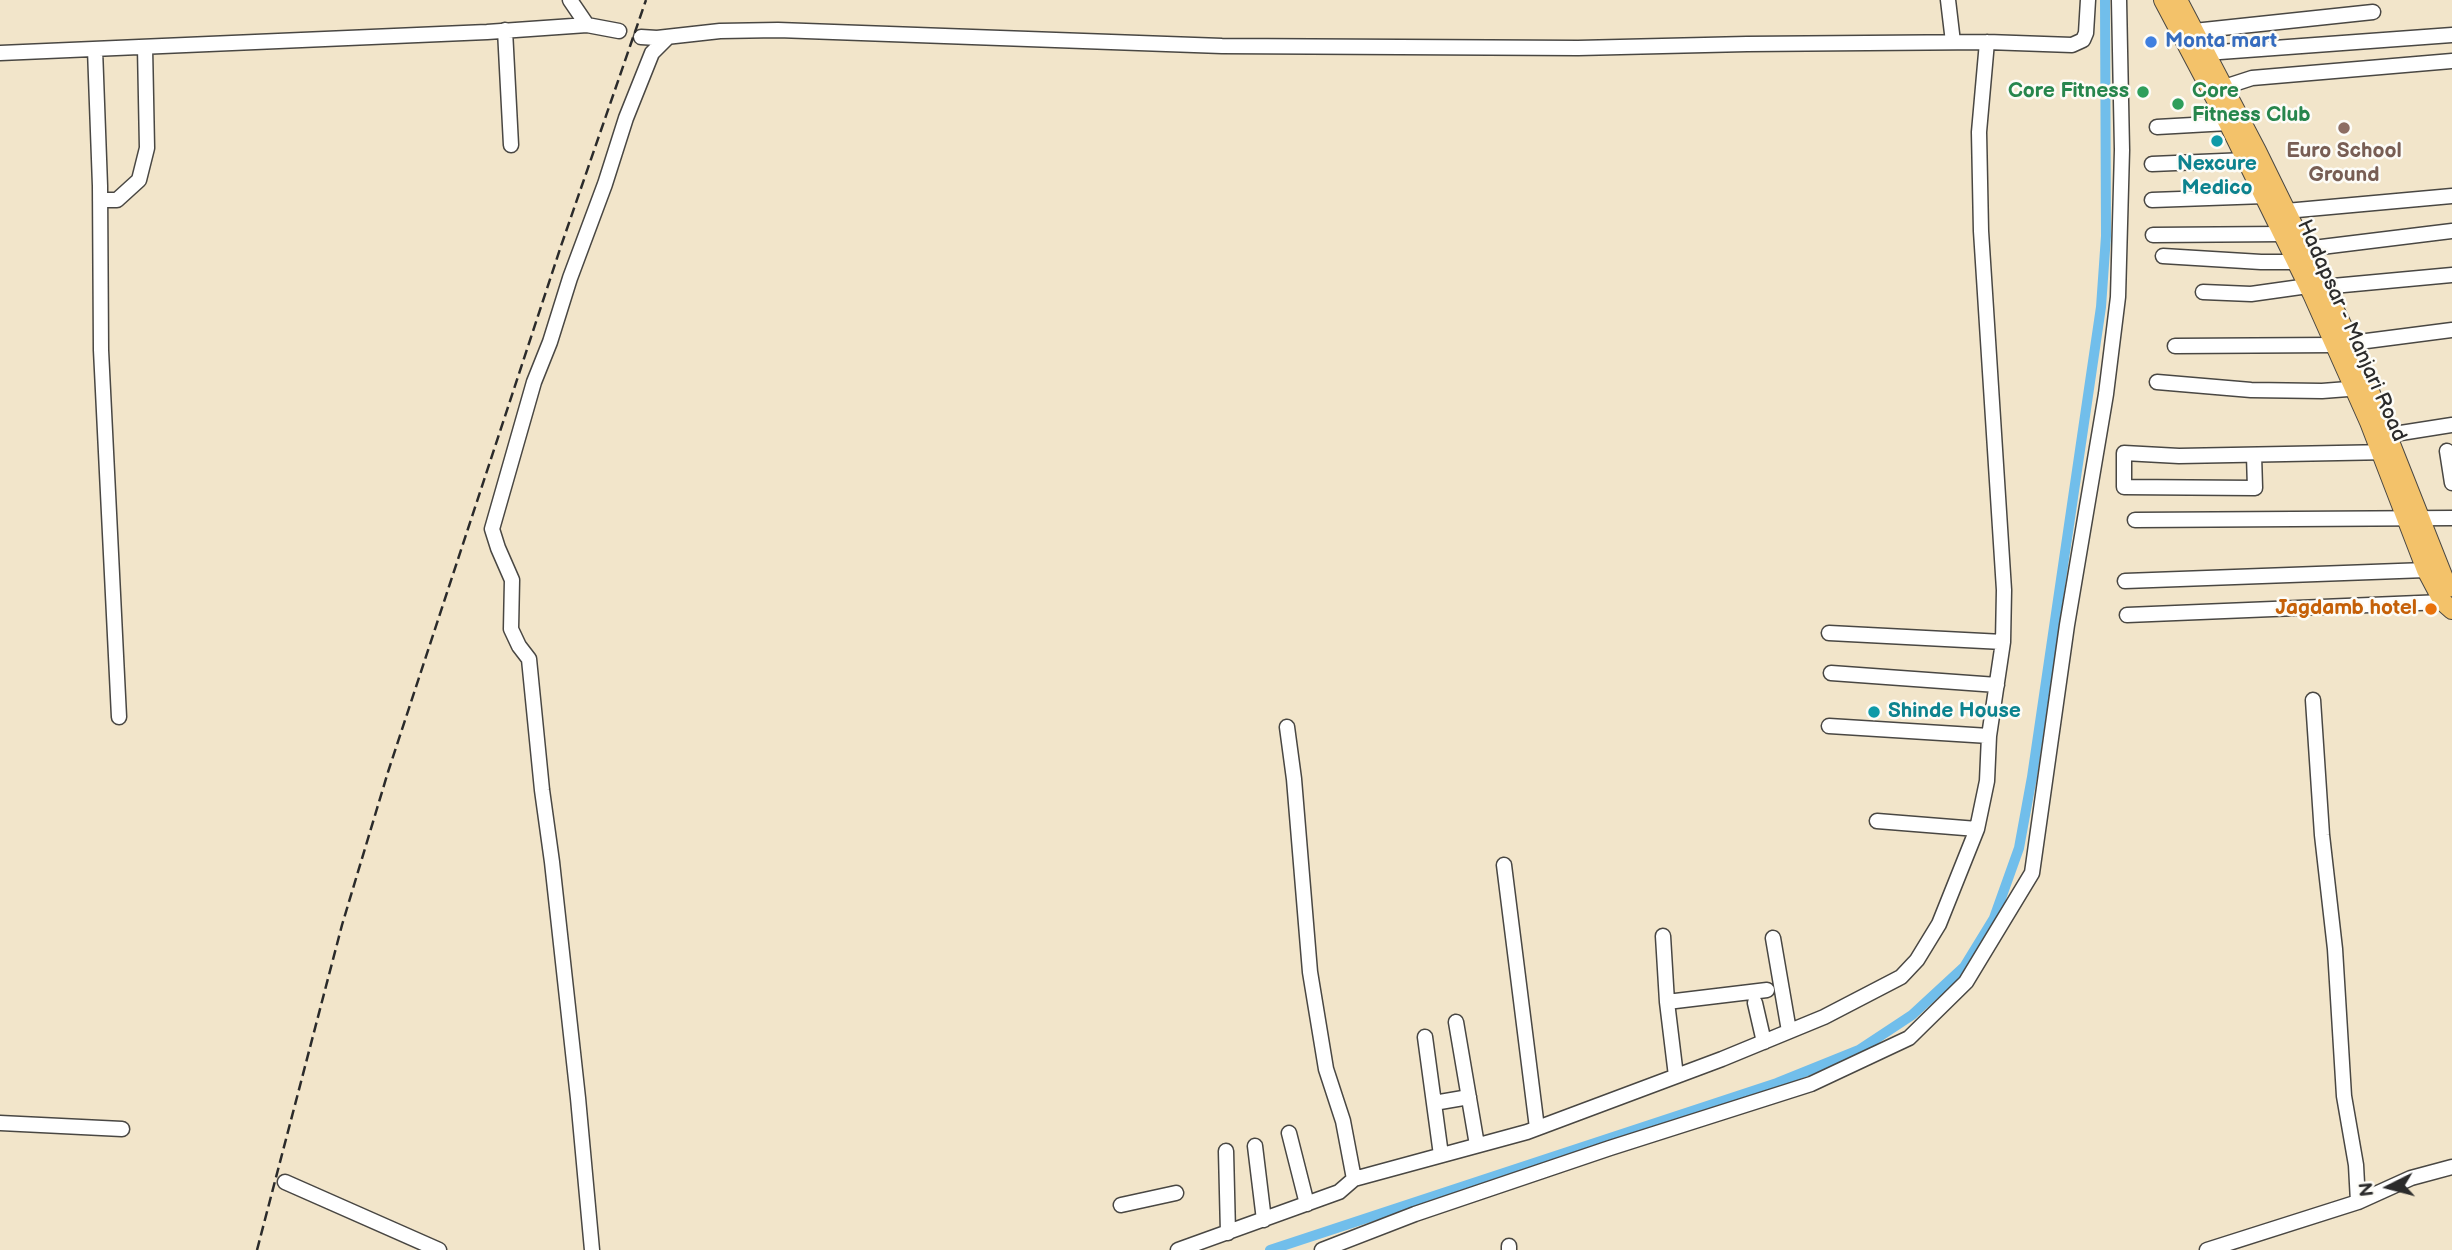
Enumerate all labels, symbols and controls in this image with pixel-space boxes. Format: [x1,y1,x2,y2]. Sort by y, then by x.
place label: Monta mart [2165,29,2277,55]
marker: Monta mart [2143,34,2159,50]
place label: Core Fitness [2008,79,2129,105]
place label: Core Fitness Club [2192,79,2311,129]
marker: Core Fitness [2135,84,2151,100]
marker: Core Fitness Club [2170,96,2186,112]
marker: Euro School Ground [2336,120,2352,136]
marker: Nexcure Medico [2209,133,2225,149]
place label: Euro School Ground [2286,139,2402,189]
place label: Nexcure Medico [2177,152,2257,202]
street label: Hadapsar - Manjari Road [2291,216,2411,446]
place label: Jagdamb hotel [2276,596,2417,622]
marker: Jagdamb hotel [2423,601,2439,617]
place label: Shinde House [1888,699,2021,725]
marker: Shinde House [1866,704,1882,720]
north arrow [2354,1152,2424,1222]
text: N [2355,1181,2380,1198]

